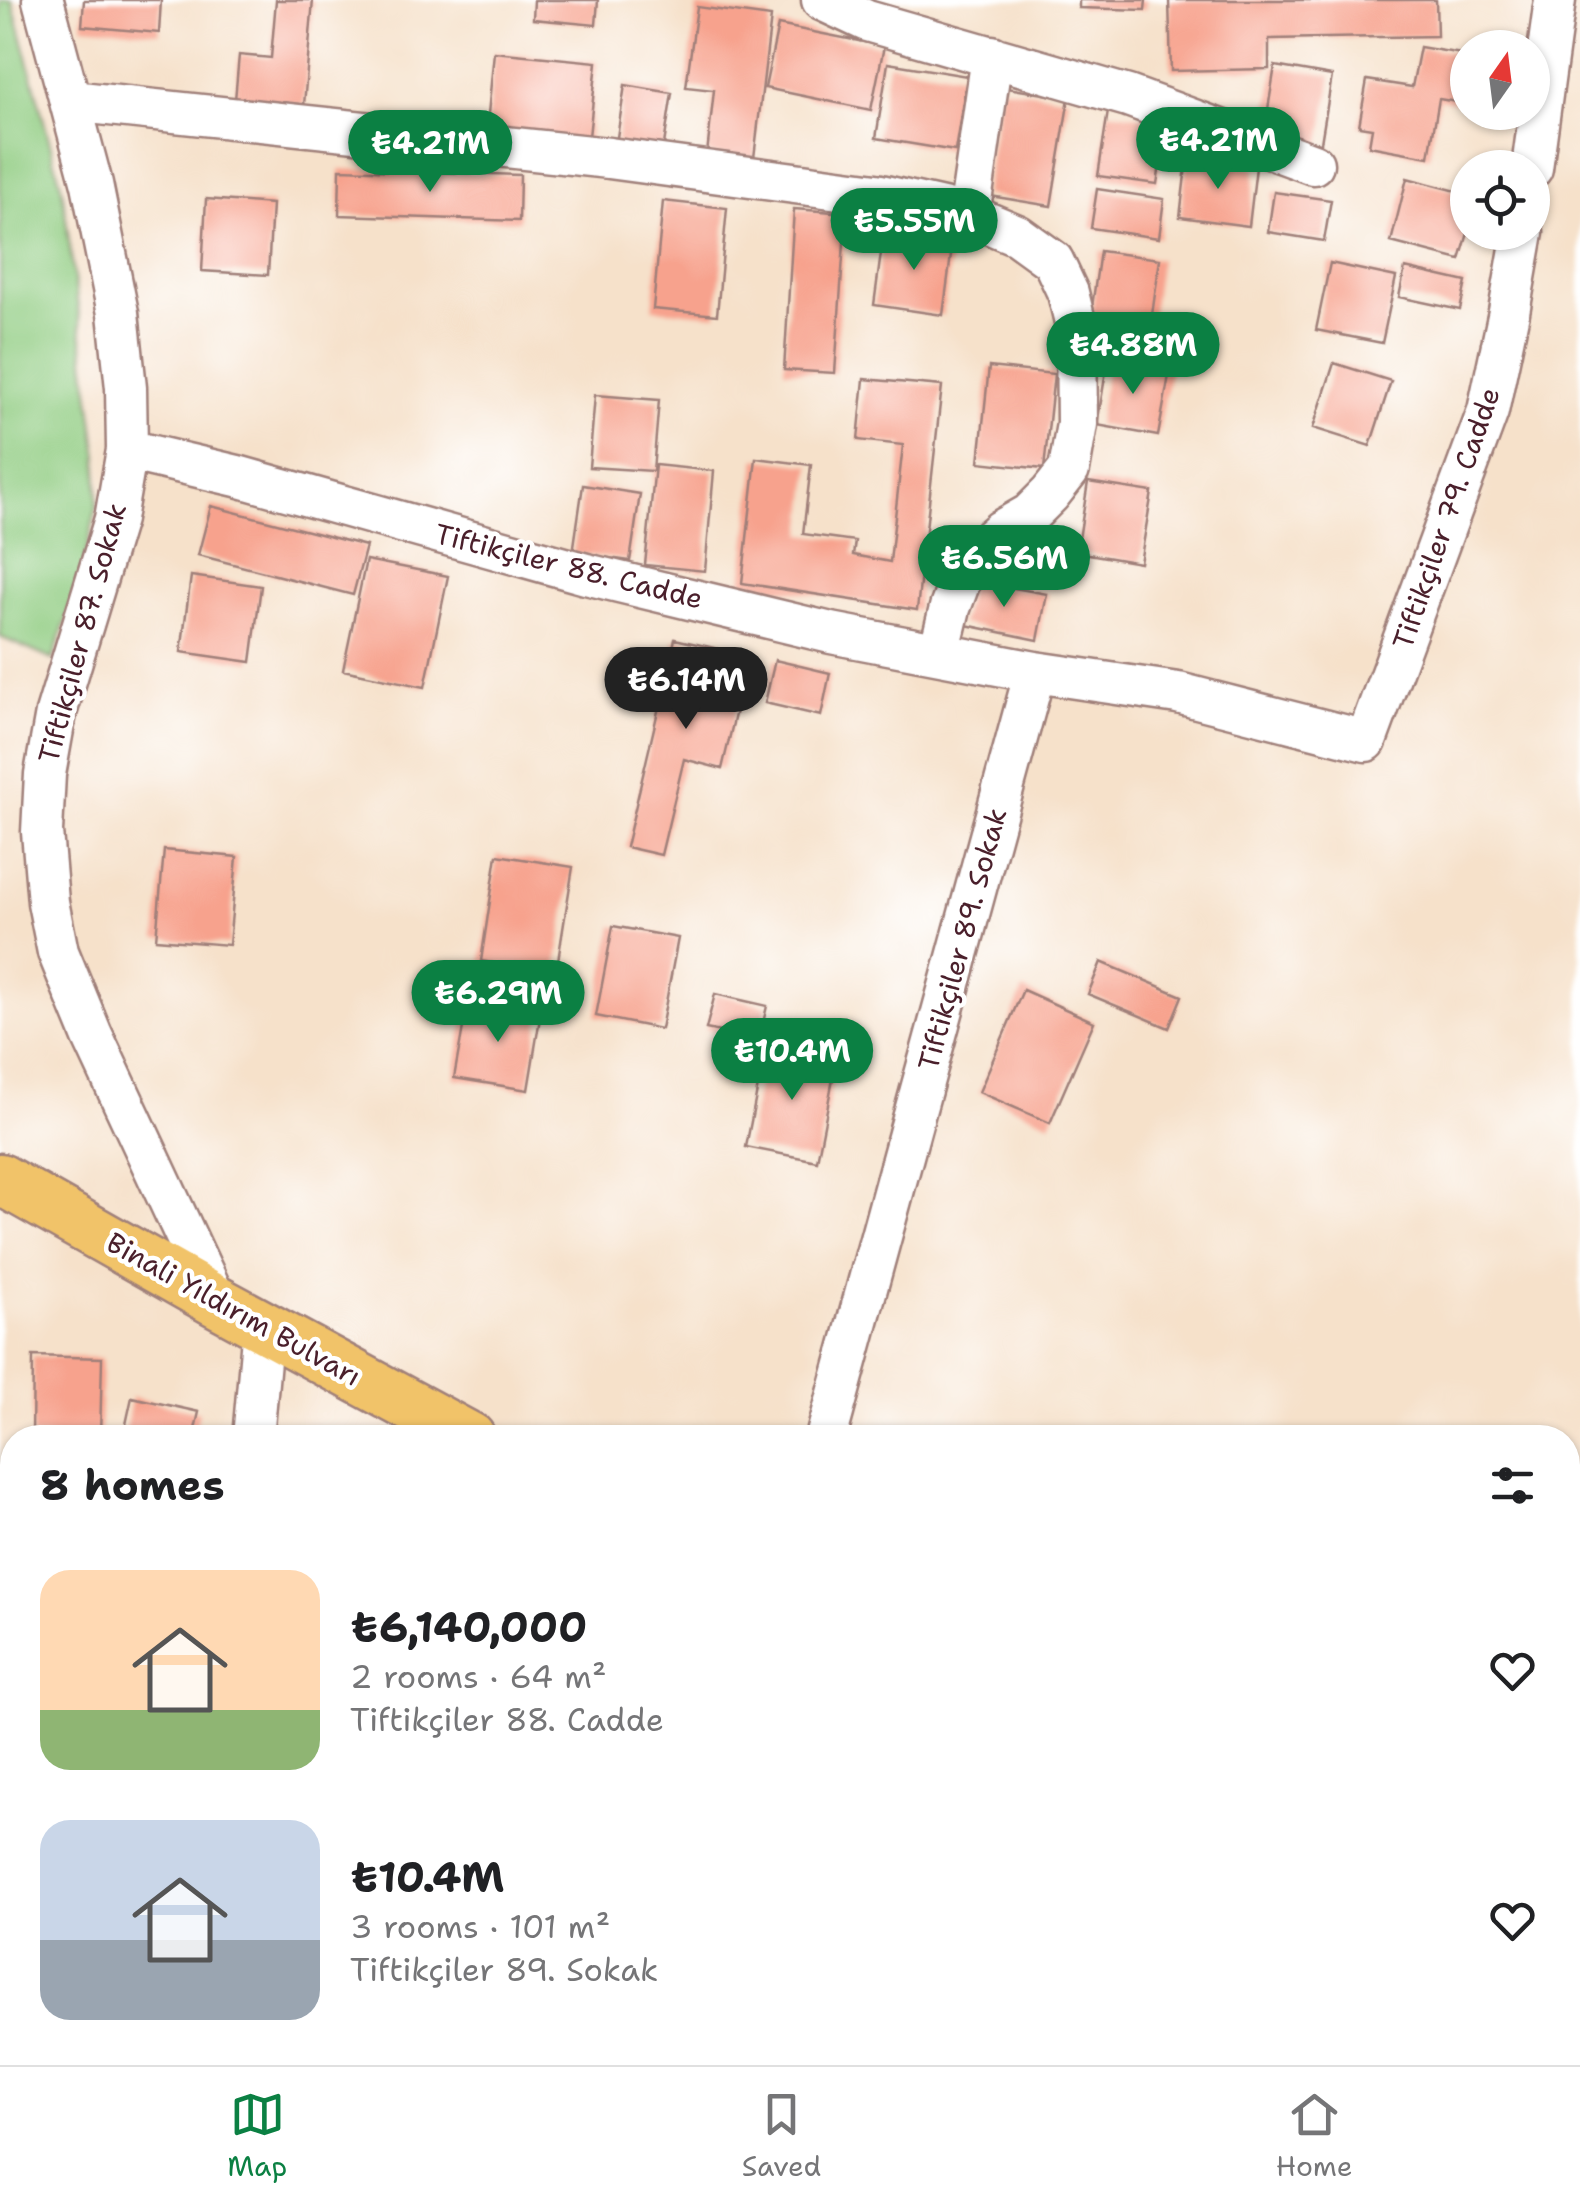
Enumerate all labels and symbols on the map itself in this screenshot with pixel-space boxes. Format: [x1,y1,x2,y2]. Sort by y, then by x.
north arrow [1450,30,1550,130]
pin: ₺4.21M [1137,107,1299,192]
pin: ₺4.21M [349,110,511,195]
pin: ₺5.55M [833,188,995,273]
pin: ₺4.88M [1052,312,1214,397]
street label: Tiftikçiler 79. Cadde [1383,382,1509,654]
street label: Tiftikçiler 87. Sokak [29,499,135,767]
street label: Tiftikçiler 88. Cadde [431,514,707,618]
pin: ₺6.56M [923,525,1085,610]
pin: ₺6.14M [605,647,767,732]
street label: Tiftikçiler 89. Sokak [909,804,1015,1074]
pin: ₺6.29M [417,960,579,1045]
pin: ₺10.4M [711,1018,873,1103]
street label: Binali Yıldırım Bulvarı [100,1223,368,1395]

